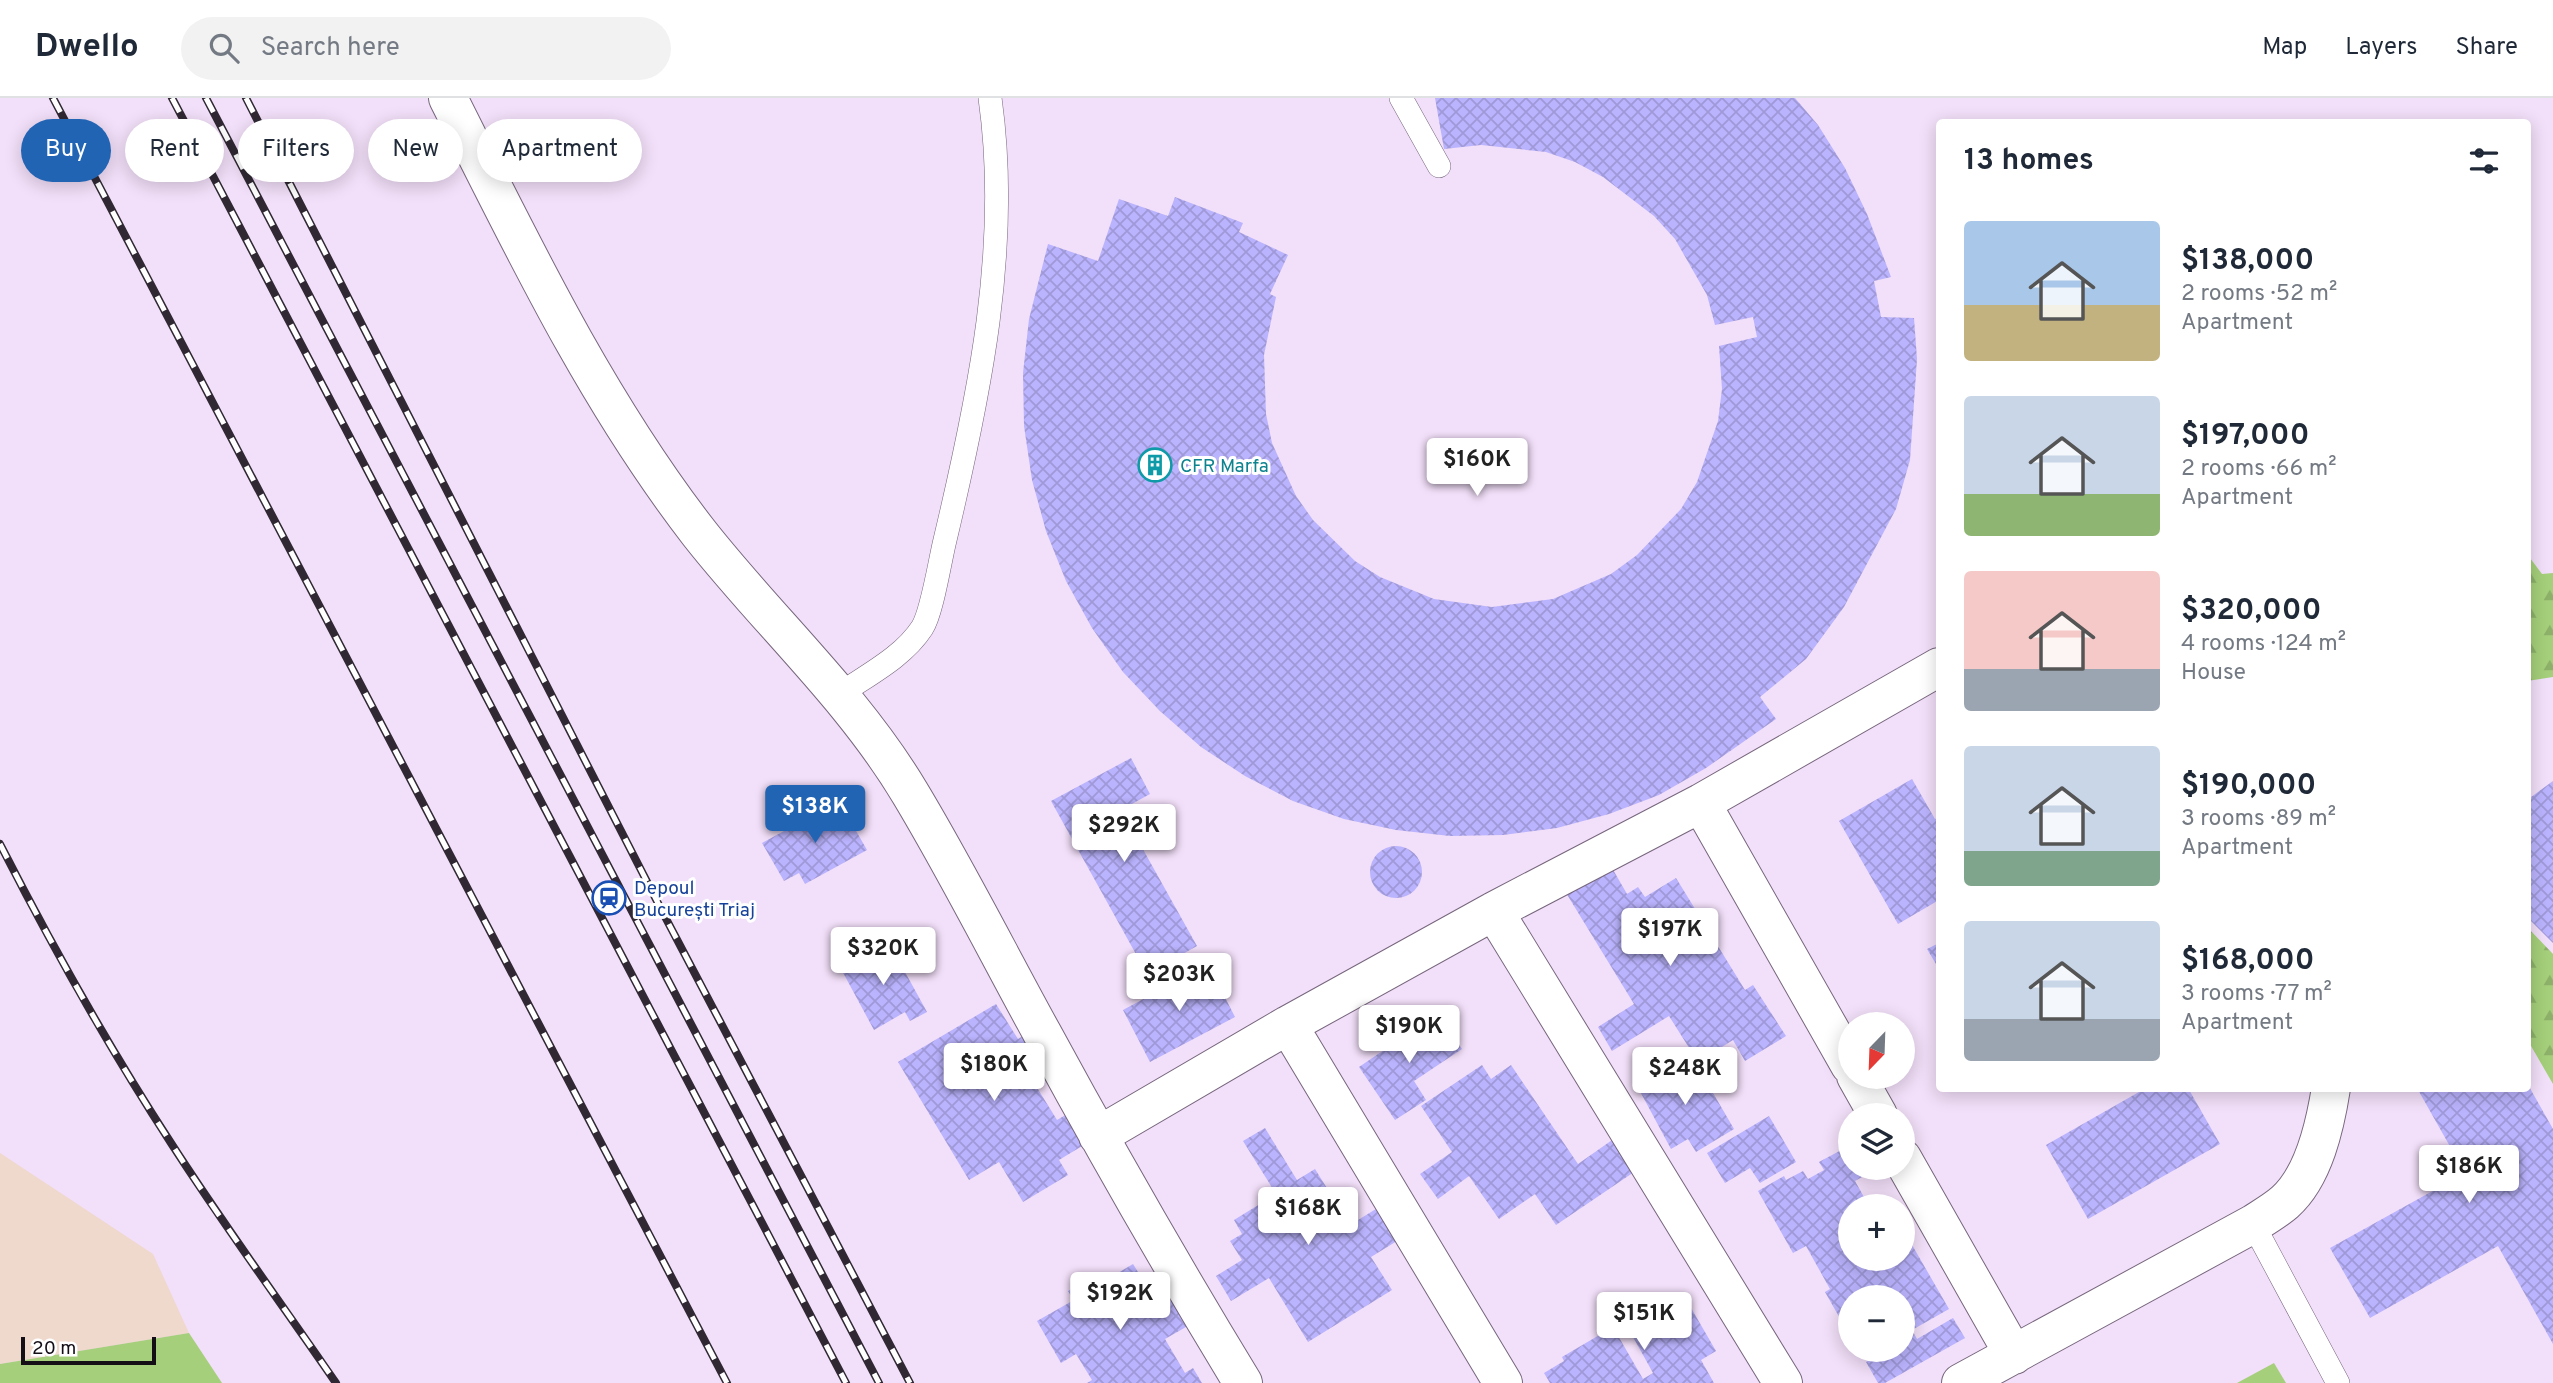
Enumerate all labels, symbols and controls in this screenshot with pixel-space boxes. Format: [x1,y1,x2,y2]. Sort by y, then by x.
search box [181,17,671,80]
text: Dwello [35,27,139,69]
icon: search [205,29,243,67]
text: Search here [261,32,400,65]
text: Map [2262,33,2307,63]
text: Layers [2345,33,2417,63]
text: Share [2455,33,2518,63]
chip: Buy [21,119,111,182]
chip: Rent [125,119,224,182]
chip: Filters [238,119,354,182]
chip: New [368,119,463,182]
chip: Apartment [477,119,642,182]
icon: filters [2465,142,2503,180]
text: 13 homes [1964,143,2094,180]
text: $138,000 [2181,243,2314,280]
icon: home [2020,249,2104,333]
text: 2 rooms · 52 m² [2181,280,2337,309]
text: Apartment [2181,309,2293,338]
text: $197,000 [2181,418,2309,455]
icon: home [2020,424,2104,508]
pin: $160K [1428,438,1526,498]
building icon: CFR Marfa [1136,446,1174,484]
text: $160K [1443,446,1511,475]
place label: CFR Marfa [1180,455,1269,479]
text: 2 rooms · 66 m² [2181,455,2337,484]
text: Apartment [2181,484,2293,513]
text: $320,000 [2181,593,2321,630]
icon: home [2020,599,2104,683]
text: 4 rooms · 124 m² [2181,630,2346,659]
text: House [2181,659,2246,688]
text: $190,000 [2181,768,2316,805]
icon: home [2020,774,2104,858]
pin: $138K [766,786,864,845]
text: $138K [781,793,849,822]
pin: $292K [1075,804,1173,864]
text: 3 rooms · 89 m² [2181,805,2336,834]
text: $292K [1088,812,1160,841]
text: Apartment [2181,834,2293,863]
place label: Depoul București Triaj [634,877,755,923]
station icon: Depoul București Triaj [590,879,628,917]
pin: $197K [1621,908,1719,968]
text: $197K [1637,916,1703,945]
pin: $320K [834,928,932,987]
text: $320K [847,935,919,964]
text: $168,000 [2181,943,2315,980]
icon: home [2020,949,2104,1033]
pin: $203K [1130,954,1228,1013]
text: $203K [1142,961,1216,990]
text: 3 rooms · 77 m² [2181,980,2332,1009]
pin: $190K [1360,1006,1458,1065]
text: Apartment [2181,1009,2293,1038]
north arrow [1838,1012,1914,1088]
map controls [1838,1012,1915,1362]
text: $190K [1375,1013,1443,1042]
pin: $180K [945,1044,1043,1103]
pin: $248K [1636,1048,1734,1107]
text: $180K [960,1051,1028,1080]
text: $248K [1648,1055,1722,1084]
button: layers [1838,1103,1915,1180]
pin: $186K [2420,1146,2518,1205]
text: $186K [2435,1153,2503,1182]
pin: $168K [1259,1188,1357,1247]
button: + [1838,1194,1915,1271]
text: $168K [1274,1195,1342,1224]
pin: $192K [1071,1272,1169,1332]
text: $192K [1086,1280,1154,1309]
button: − [1838,1285,1915,1362]
pin: $151K [1595,1292,1693,1352]
text: $151K [1613,1300,1675,1329]
scale bar [21,1334,156,1366]
text: 20 m [32,1337,76,1361]

